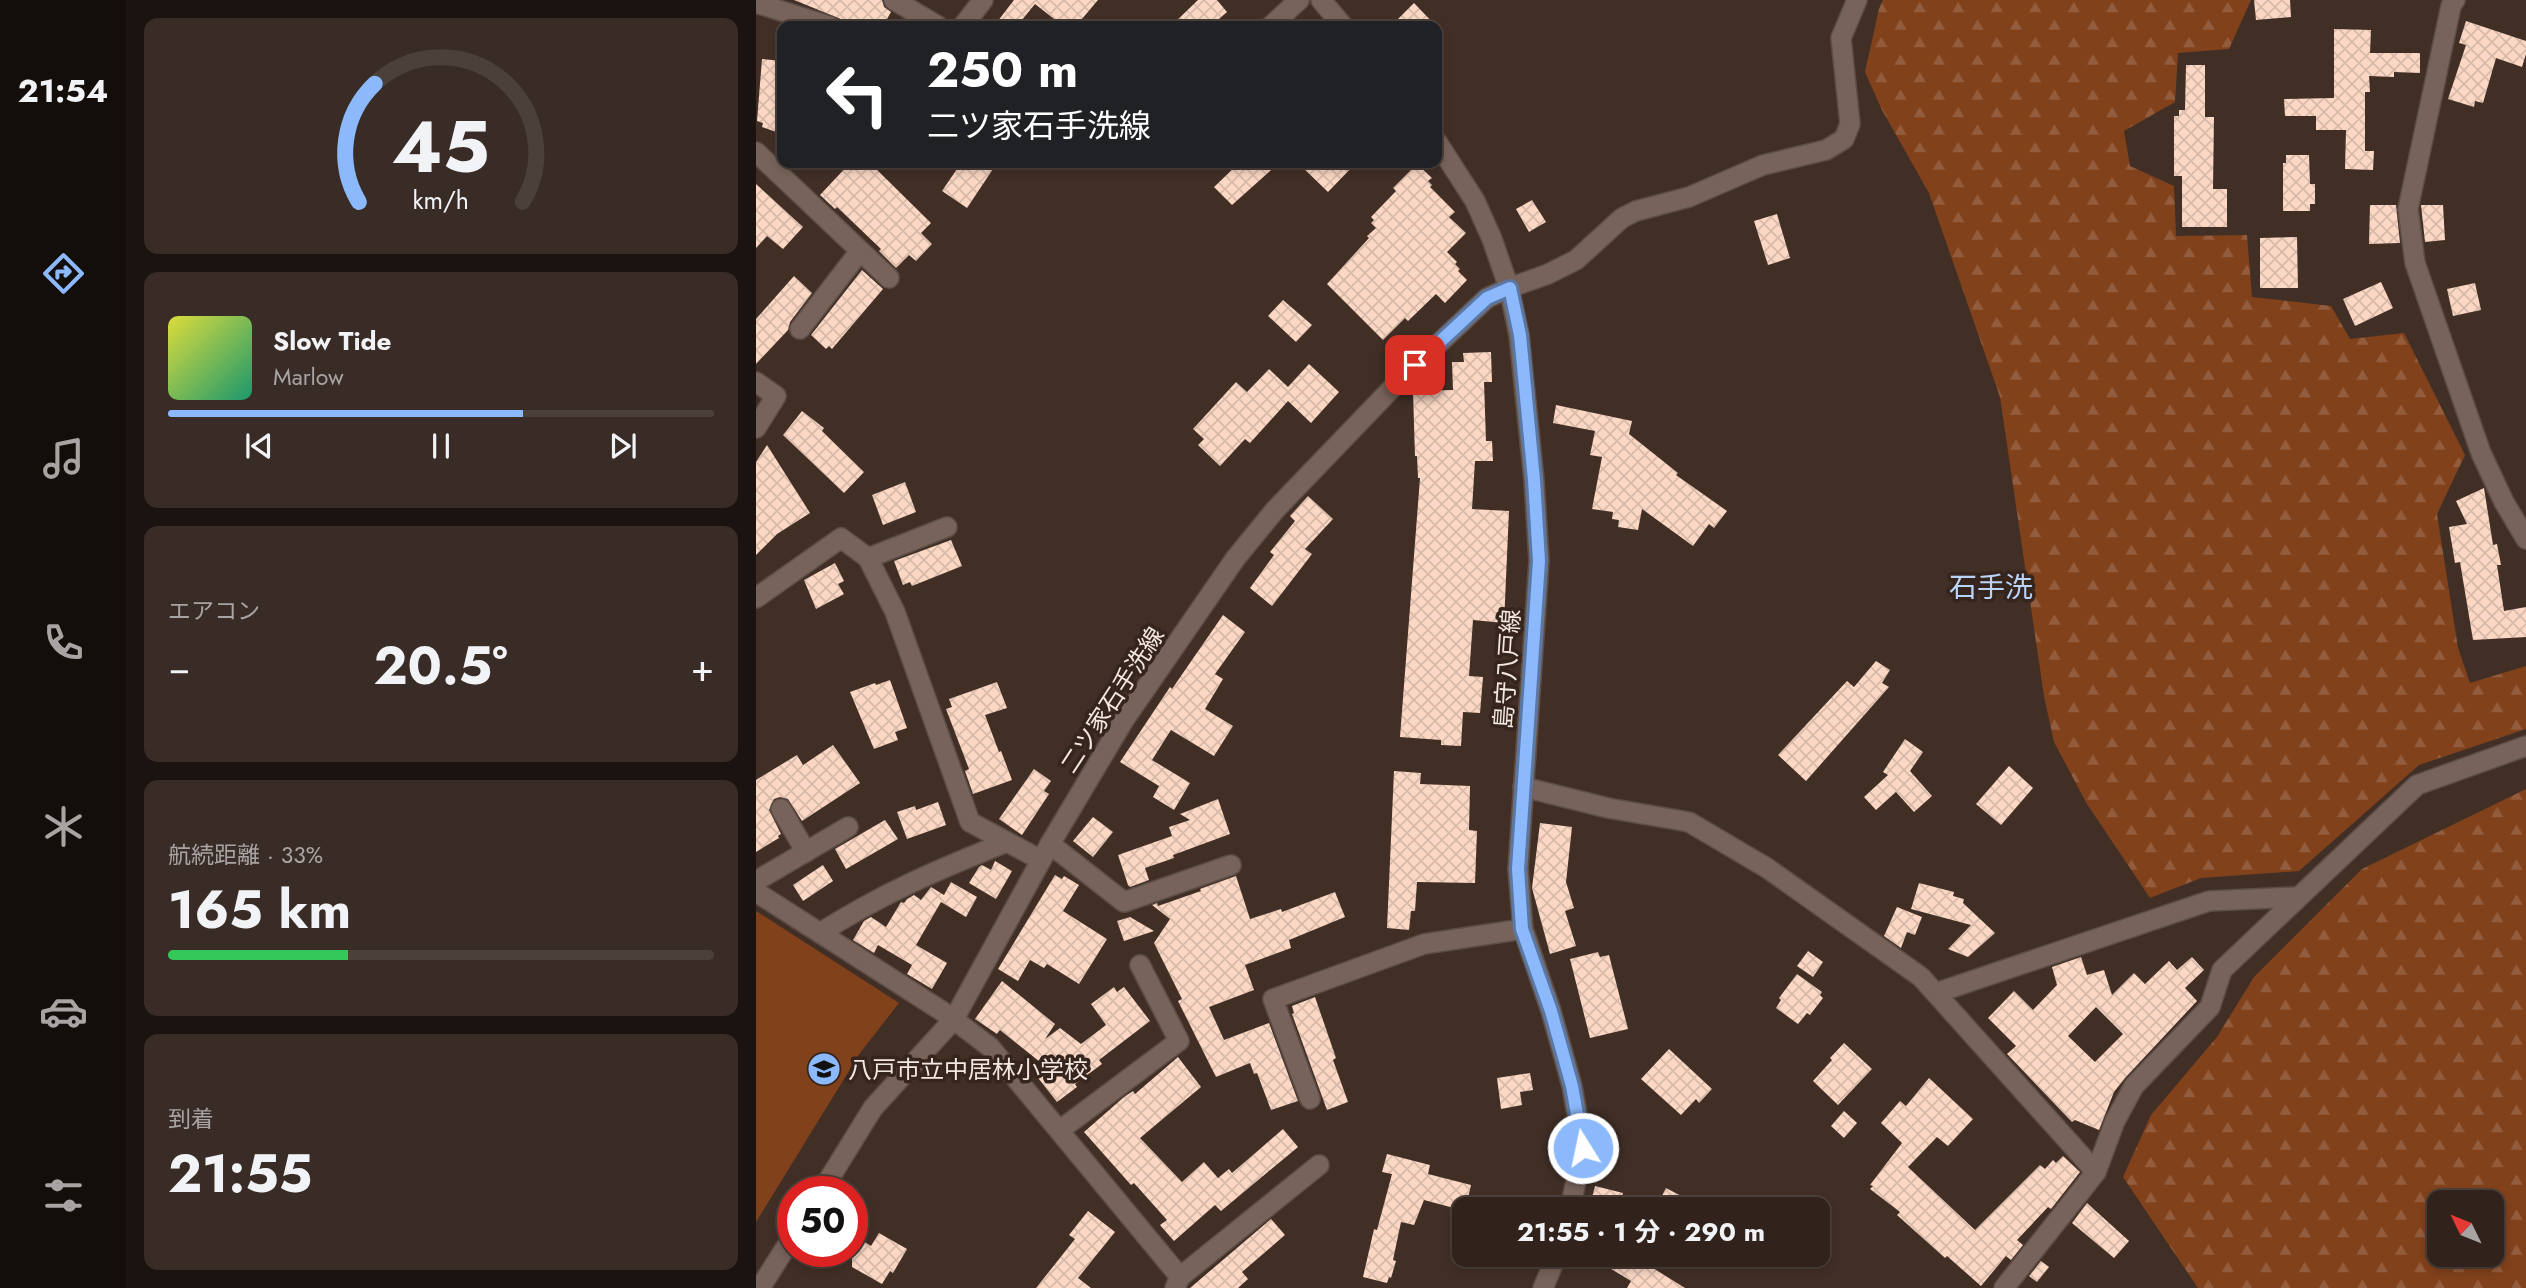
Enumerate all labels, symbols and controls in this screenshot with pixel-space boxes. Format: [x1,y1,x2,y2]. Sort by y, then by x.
text: 250 m [927,35,1078,105]
icon: left [812,49,903,140]
text: 21:54 [18,68,108,114]
text: 45 [392,94,490,199]
text: 二ツ家石手洗線 [927,103,1151,149]
text: km/h [413,182,469,218]
icon: directions [39,249,88,298]
text: Slow Tide [273,322,392,360]
pin [1385,335,1445,395]
icon: arrive [1396,346,1434,384]
text: Marlow [273,360,344,394]
icon: previous [240,427,278,465]
icon: pause [422,427,460,465]
icon: next [604,427,642,465]
icon: music [39,434,88,483]
district label: 石手洗 [1949,567,2033,608]
text: エアコン [168,594,260,628]
street label: 島守八戸線 [1485,608,1529,730]
icon: phone [39,618,88,667]
street label: 二ツ家石手洗線 [1052,620,1172,780]
text: 20.5° [373,628,508,704]
text: − [168,640,190,695]
text: + [691,640,714,695]
icon: climate [39,802,88,851]
text: 航続距離 · 33% [168,838,323,872]
text: 165 km [168,872,351,948]
icon: car [39,987,88,1036]
school or university icon: 八戸市立中居林小学校 [805,1050,843,1088]
place label: 八戸市立中居林小学校 [848,1052,1088,1087]
text: 到着 [168,1102,214,1136]
position arrow [1546,1111,1620,1185]
text: 21:55 [168,1136,312,1212]
icon: filters [39,1171,88,1220]
speed limit sign: 50 [777,1176,868,1267]
north arrow [2427,1190,2504,1267]
map controls [2427,1190,2504,1267]
text: 21:55 · 1 分 · 290 m [1517,1213,1765,1251]

